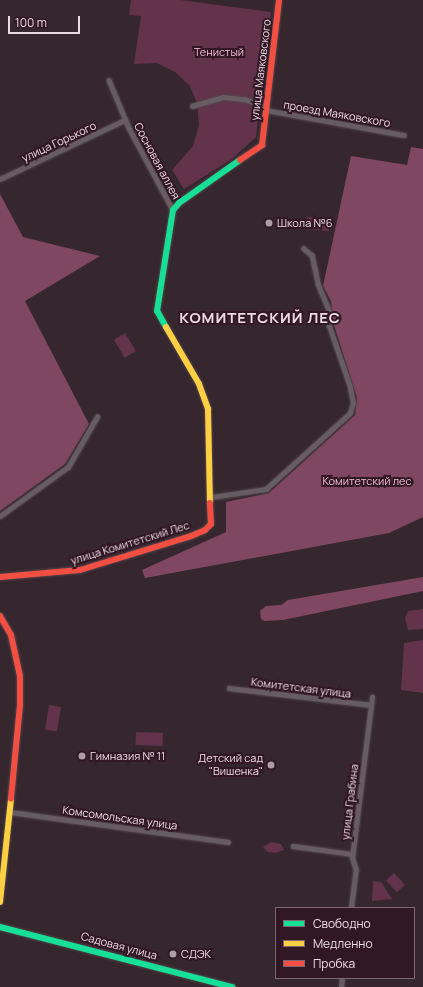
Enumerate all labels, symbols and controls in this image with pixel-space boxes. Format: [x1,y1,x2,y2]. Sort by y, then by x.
scale bar [10,8,82,34]
text: 100 m [15,14,47,31]
street label: улица Маяковского [248,19,274,121]
park label: Тенистый [194,45,244,59]
street label: проезд Маяковского [282,98,392,130]
street label: улица Горького [20,119,98,165]
street label: Сосновая аллея [131,120,183,202]
place label: Школа №6 [277,216,332,230]
marker: Школа №6 [264,218,274,228]
district label: КОМИТЕТСКИЙ ЛЕС [179,309,341,327]
park label: Комитетский лес [323,474,411,488]
street label: улица Комитетский Лес [69,519,191,567]
street label: Комитетская улица [250,675,352,701]
place label: Гимназия № 11 [90,749,165,763]
marker: Гимназия № 11 [77,751,87,761]
place label: Детский сад "Вишенка" [198,752,263,778]
marker: Детский сад "Вишенка" [266,760,276,770]
street label: улица Грабина [339,763,361,841]
street label: Комсомольская улица [62,803,178,833]
legend [275,907,415,979]
text: Свободно [313,915,371,932]
street label: Садовая улица [79,929,159,963]
text: Медленно [313,935,373,952]
place label: СДЭК [181,947,211,961]
marker: СДЭК [168,949,178,959]
text: Пробка [313,955,355,972]

